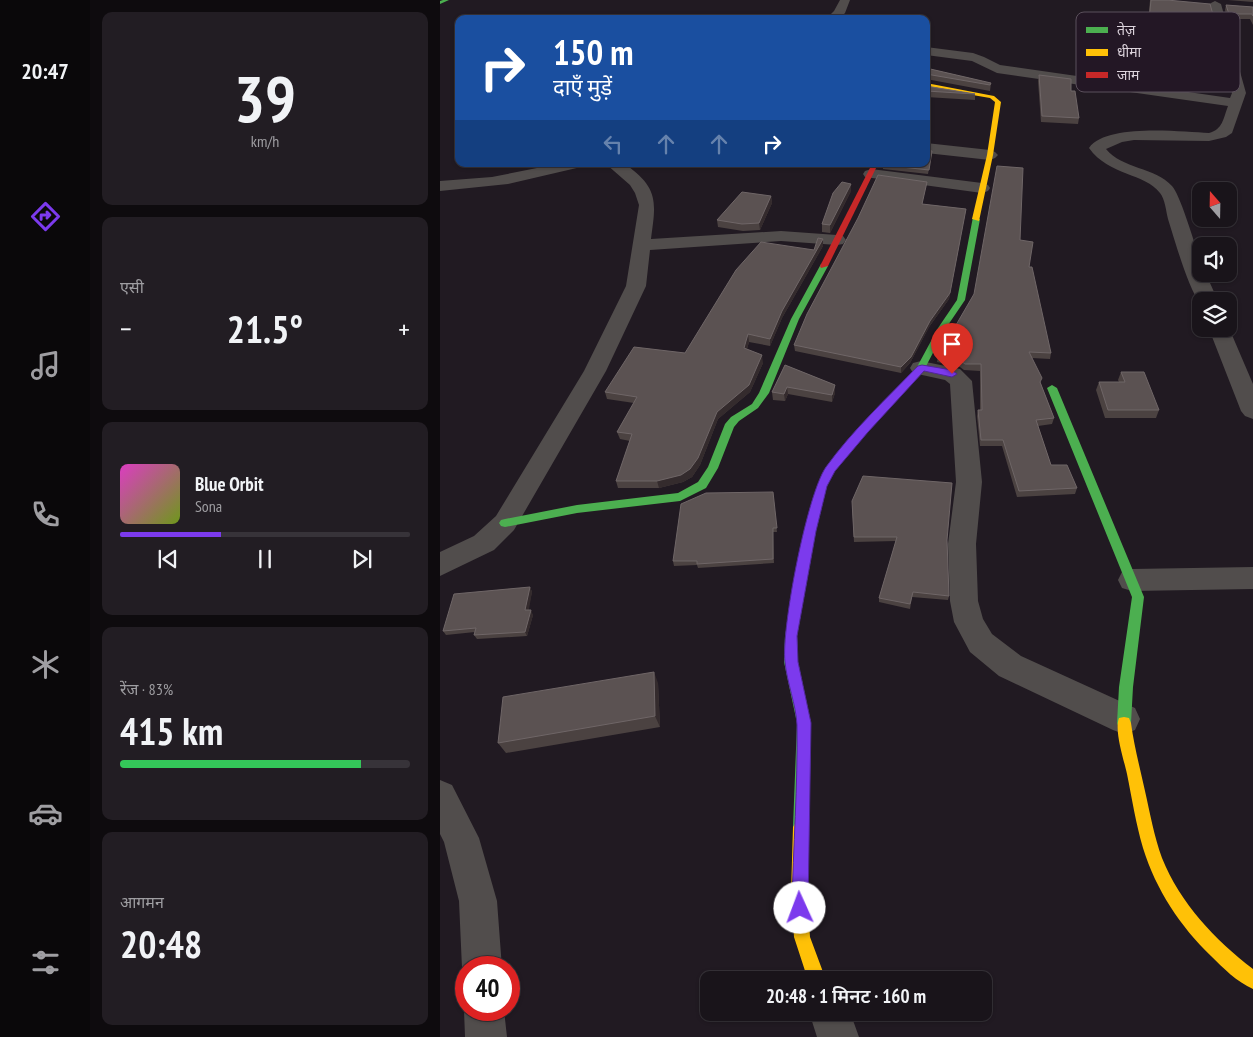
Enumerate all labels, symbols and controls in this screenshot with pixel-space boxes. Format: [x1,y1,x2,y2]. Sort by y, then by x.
legend [1076,12,1240,92]
text: तेज़ [1117,21,1136,39]
text: 150 m [553,29,634,75]
icon: right [470,35,535,100]
text: धीमा [1117,43,1142,61]
text: 39 [234,56,296,140]
text: 20:47 [21,57,69,85]
text: जाम [1117,66,1140,84]
text: दाएँ मुड़ें [553,73,612,101]
icon: left [599,130,627,158]
icon: ahead [652,130,680,158]
icon: ahead [705,130,733,158]
icon: right [758,130,786,158]
text: km/h [251,131,279,151]
north arrow [1192,182,1238,228]
map controls [1192,182,1237,337]
icon: directions [28,199,63,234]
button: sound [1192,237,1237,282]
text: एसी [120,277,144,297]
button: layers [1192,292,1237,337]
text: 21.5° [227,304,303,353]
text: − [120,310,132,347]
text: + [398,310,410,347]
pin [931,323,973,374]
icon: arrive [938,330,966,358]
icon: music [28,348,63,383]
text: Blue Orbit [195,472,264,496]
text: Sona [195,496,222,516]
icon: phone [28,497,63,532]
icon: previous [154,545,182,573]
icon: pause [251,545,279,573]
icon: next [348,545,376,573]
icon: climate [28,647,63,682]
text: रेंज · 83% [120,679,173,699]
text: 415 km [120,706,223,755]
icon: car [28,796,63,831]
position arrow [773,881,825,933]
text: आगमन [120,892,164,912]
text: 20:48 [120,919,202,968]
icon: filters [28,945,63,980]
speed limit sign: 40 [455,956,520,1021]
text: 20:48 · 1 मिनट · 160 m [766,984,926,1008]

